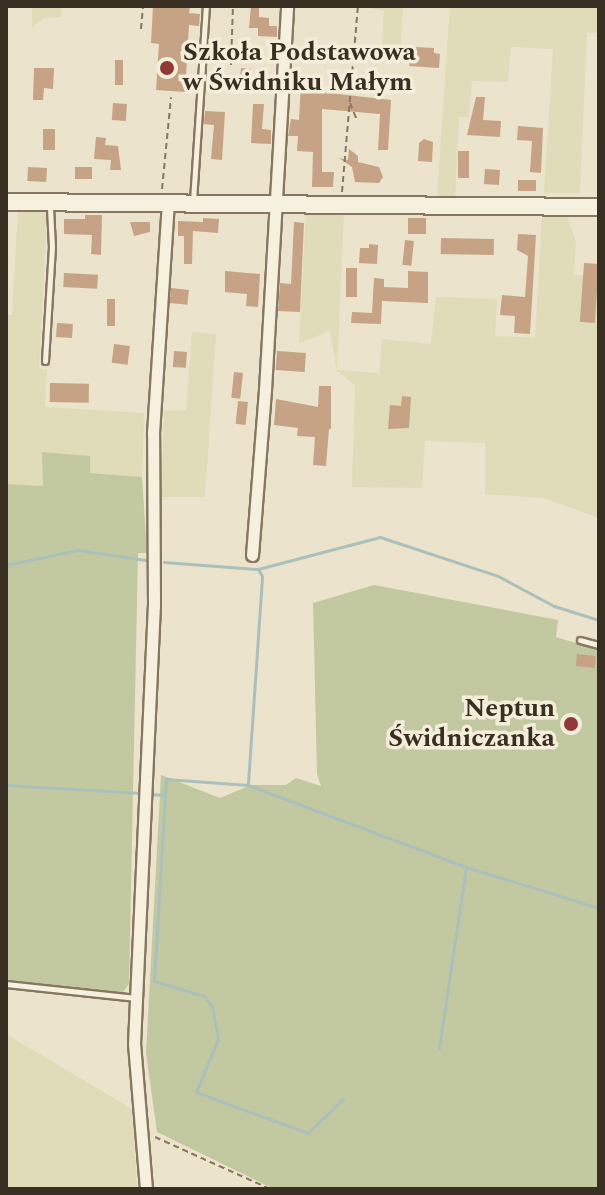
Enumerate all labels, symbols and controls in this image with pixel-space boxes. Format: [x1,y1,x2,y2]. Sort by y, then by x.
place label: Szkoła Podstawowa w Świdniku Małym [183,37,416,98]
marker: Szkoła Podstawowa w Świdniku Małym [158,59,176,77]
place label: Neptun Świdniczanka [388,693,555,754]
marker: Neptun Świdniczanka [562,715,580,733]

